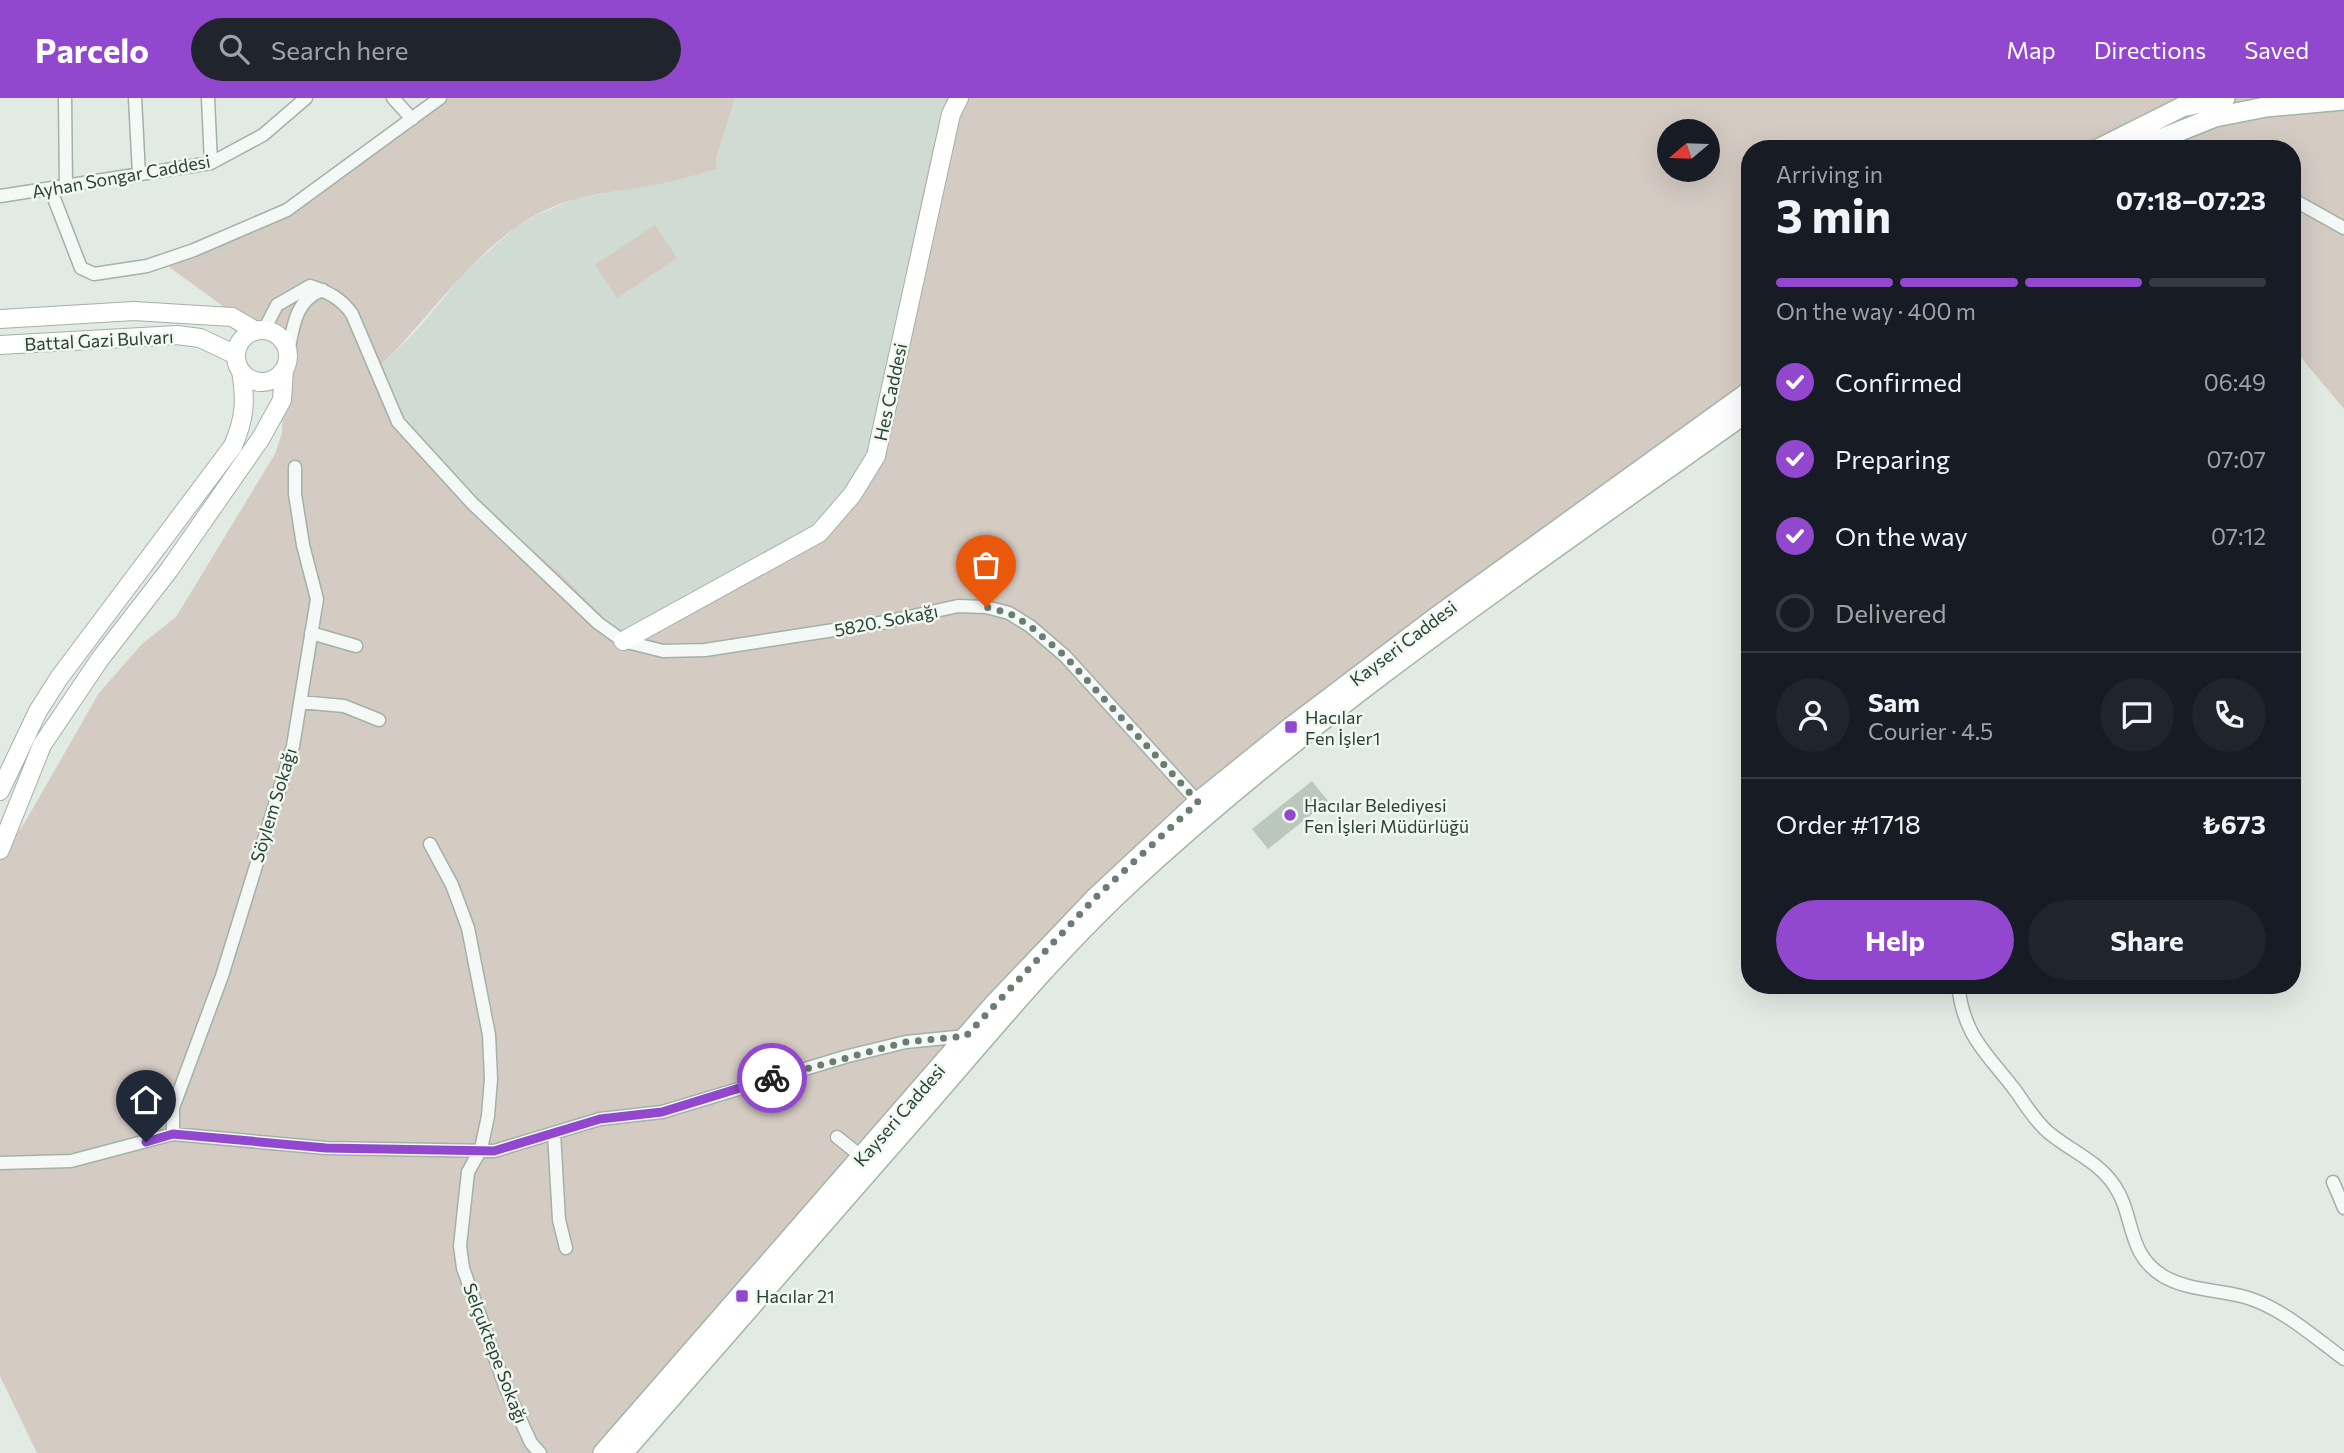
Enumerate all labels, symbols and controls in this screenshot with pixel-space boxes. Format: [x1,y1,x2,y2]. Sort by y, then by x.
search box [191,18,681,81]
text: Parcelo [35,29,149,70]
icon: search [215,30,253,68]
text: Search here [271,34,409,65]
text: Map [2006,35,2056,64]
text: Directions [2094,35,2206,64]
text: Saved [2244,35,2309,64]
north arrow [1657,119,1720,182]
map controls [1657,119,1720,182]
street label: Ayhan Songar Caddesi [30,149,212,203]
text: Arriving in [1776,160,1883,188]
text: 07:18–07:23 [2116,184,2266,215]
text: 3 min [1776,186,1891,242]
text: On the way · 400 m [1776,297,1976,325]
street label: Battal Gazi Bulvarı [24,325,174,355]
street label: Hes Caddesi [869,341,911,443]
icon: check [1776,363,1814,401]
text: Confirmed [1835,366,1962,397]
text: 06:49 [2204,368,2266,396]
icon: check [1776,440,1814,478]
text: Preparing [1835,443,1950,474]
text: 07:07 [2206,445,2266,473]
icon: check [1776,517,1814,555]
text: On the way [1835,520,1968,551]
text: 07:12 [2211,522,2266,550]
pin [956,535,1016,607]
icon: bag [967,546,1005,584]
street label: Kayseri Caddesi [1345,596,1461,690]
text: Delivered [1835,597,1946,628]
street label: 5820. Sokağı [832,599,940,641]
button: person [1776,678,1850,752]
button: chat [2100,678,2174,752]
button: phone [2192,678,2266,752]
text: Sam [1868,686,1920,717]
place label: Hacılar Fen İşler1 [1305,706,1380,749]
text: Courier · 4.5 [1868,717,1993,745]
marker: Hacılar Fen İşler1 [1283,719,1299,735]
street label: Söylem Sokağı [245,745,301,865]
place label: Hacılar Belediyesi Fen İşleri Müdürlüğü [1304,794,1469,837]
marker: Hacılar Belediyesi Fen İşleri Müdürlüğü [1282,807,1298,823]
text: Order #1718 [1776,808,1921,839]
text: ₺673 [2202,808,2266,839]
button: Help [1776,900,2014,980]
button: Share [2028,900,2266,980]
courier [737,1043,807,1113]
icon: bike [753,1059,791,1097]
street label: Kayseri Caddesi [849,1059,949,1171]
pin [116,1070,176,1142]
icon: home [127,1081,165,1119]
street label: Selçuktepe Sokağı [459,1280,533,1426]
place label: Hacılar 21 [756,1285,835,1307]
marker: Hacılar 21 [734,1288,750,1304]

